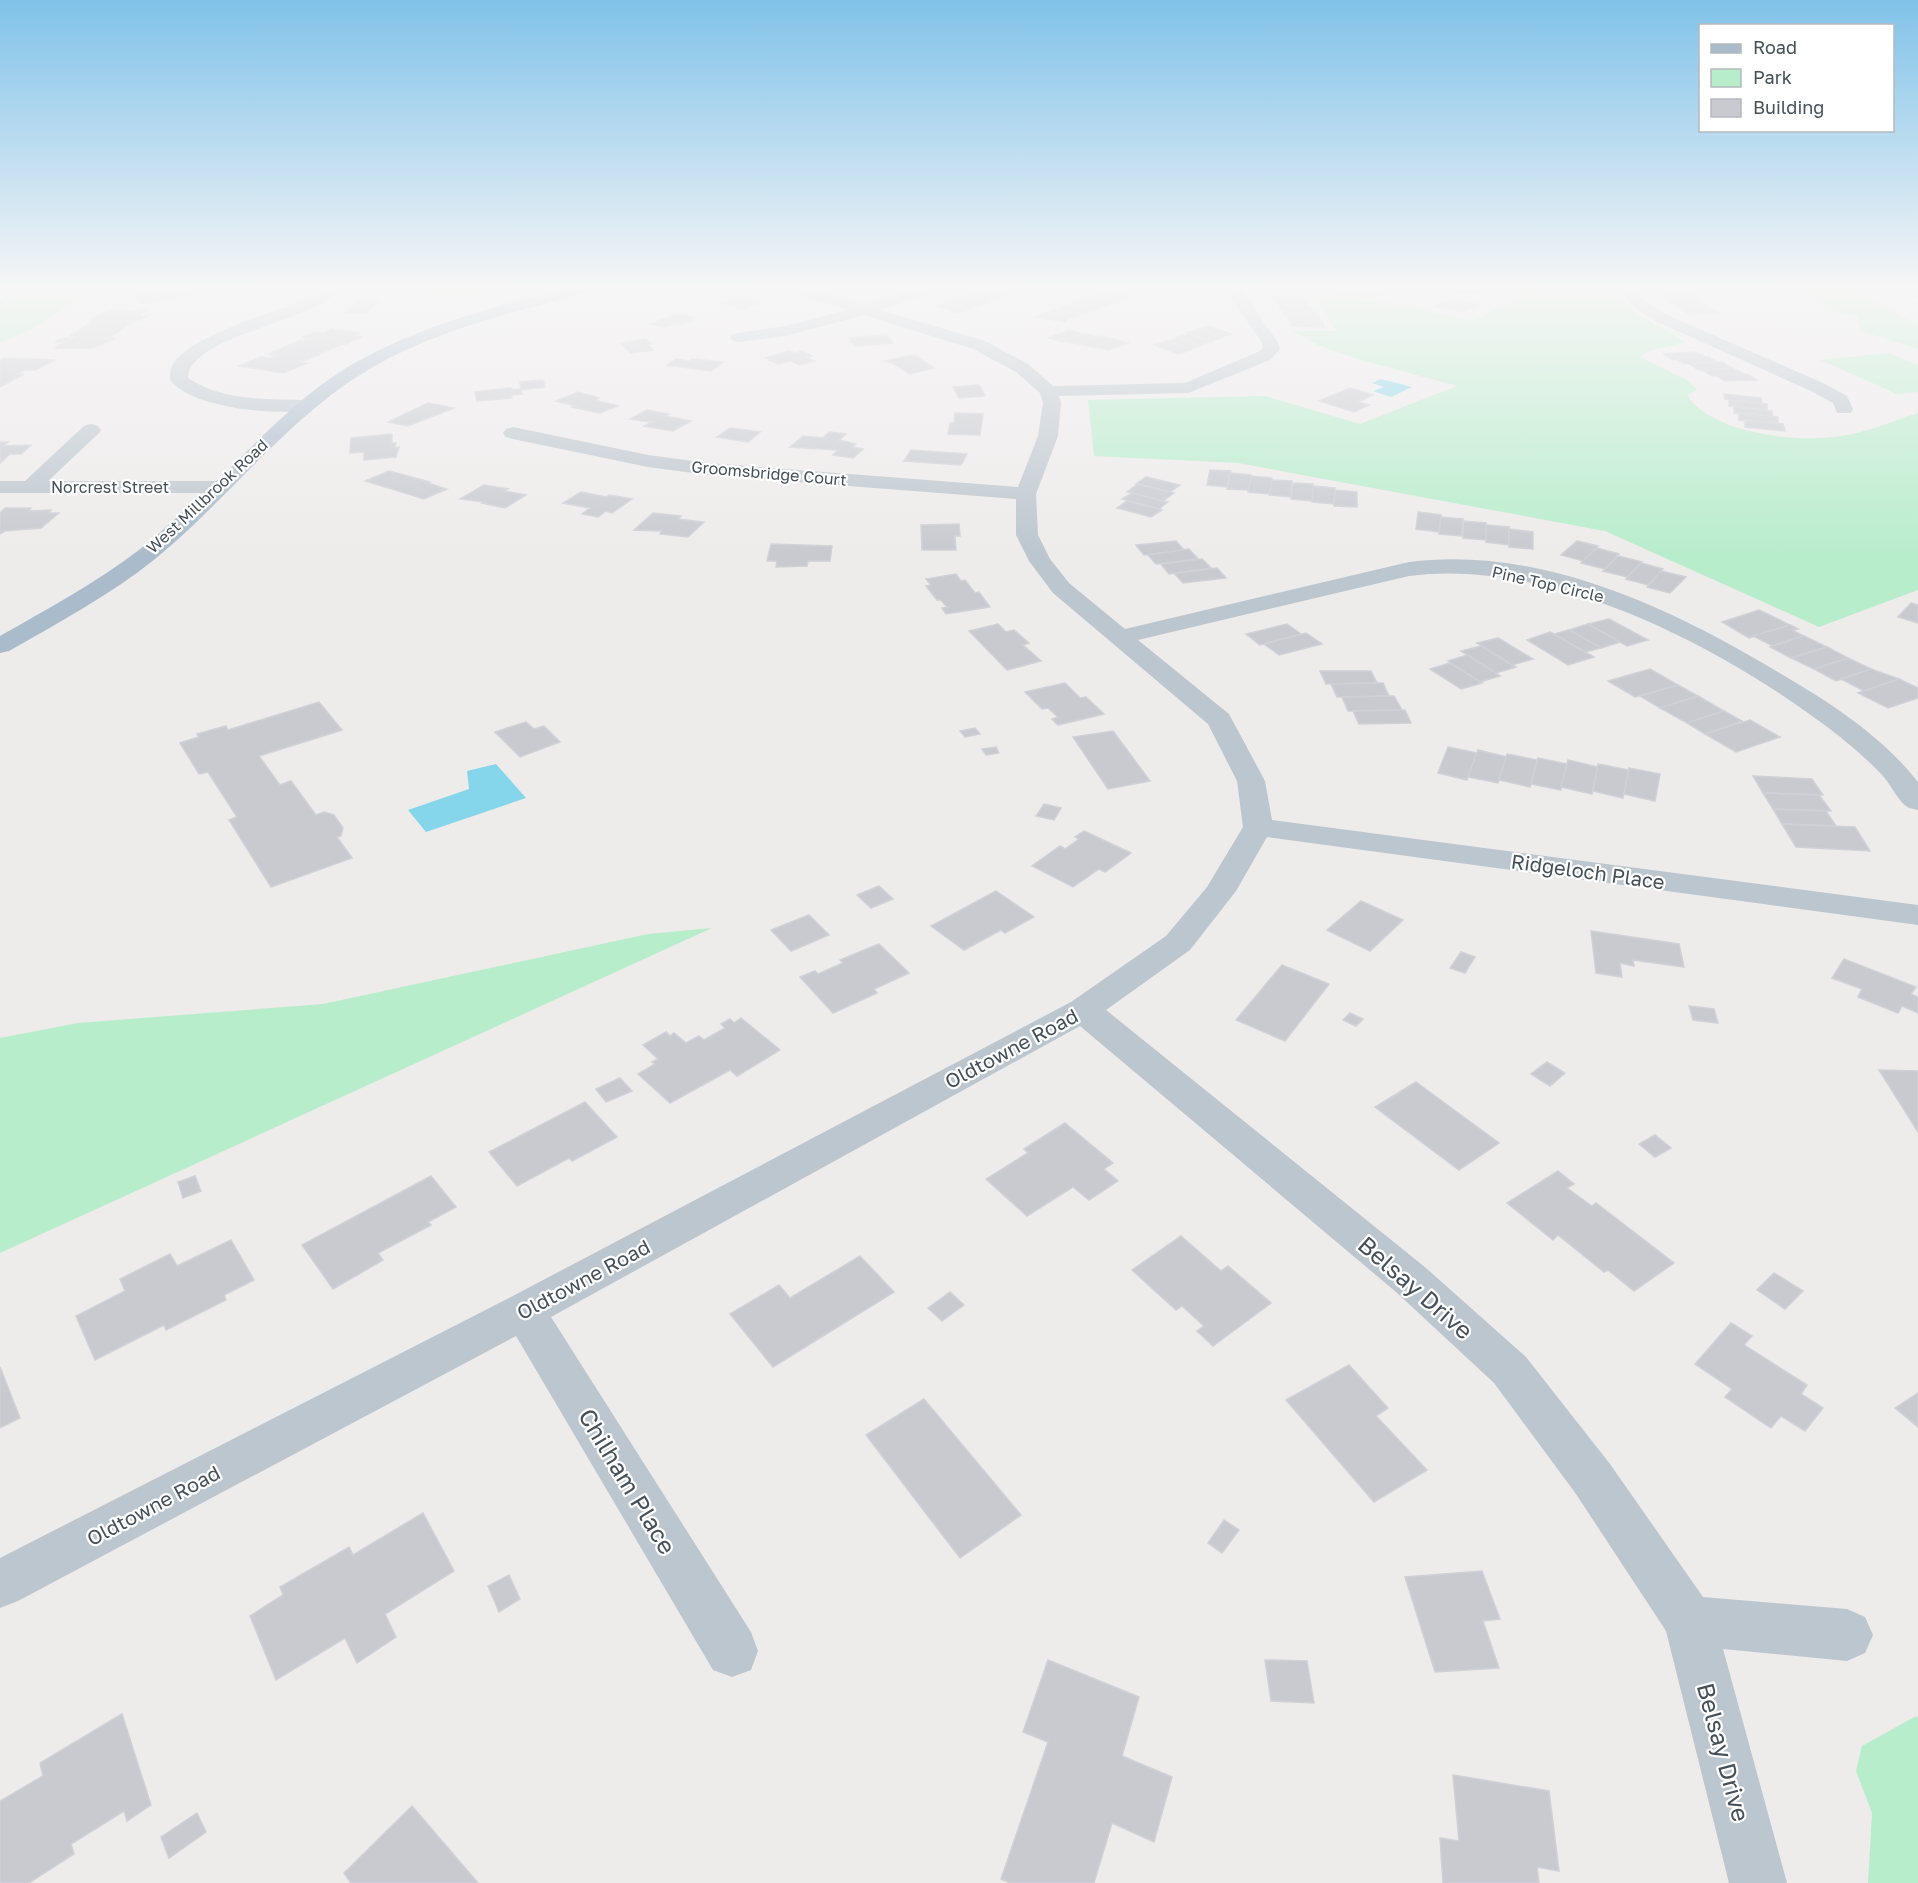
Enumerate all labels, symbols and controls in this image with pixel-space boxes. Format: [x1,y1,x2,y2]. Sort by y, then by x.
legend [1699,24,1894,132]
text: Road [1753,36,1797,58]
text: Park [1753,66,1792,88]
text: Building [1753,96,1824,118]
street label: West Millbrook Road [142,435,272,557]
street label: Groomsbridge Court [691,456,847,490]
street label: Norcrest Street [51,477,169,497]
street label: Pine Top Circle [1490,561,1606,607]
street label: Ridgeloch Place [1510,848,1666,894]
street label: Oldtowne Road [940,1003,1082,1093]
street label: Belsay Drive [1353,1229,1479,1345]
street label: Oldtowne Road [512,1234,654,1324]
street label: Chilham Place [573,1403,683,1559]
street label: Oldtowne Road [82,1460,224,1550]
street label: Belsay Drive [1692,1679,1756,1825]

